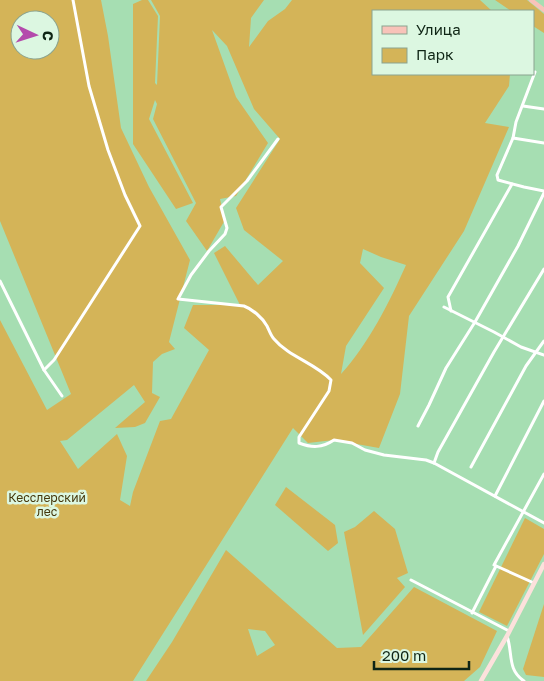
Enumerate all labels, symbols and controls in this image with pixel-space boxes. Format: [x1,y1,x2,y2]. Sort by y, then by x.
north arrow [10,10,60,60]
legend [372,10,534,75]
text: Улица [416,20,461,38]
text: С [40,30,57,42]
text: Парк [416,45,454,63]
park label: Кесслерский лес [8,490,86,519]
scale bar [374,638,469,670]
text: 200 m [382,646,426,664]

